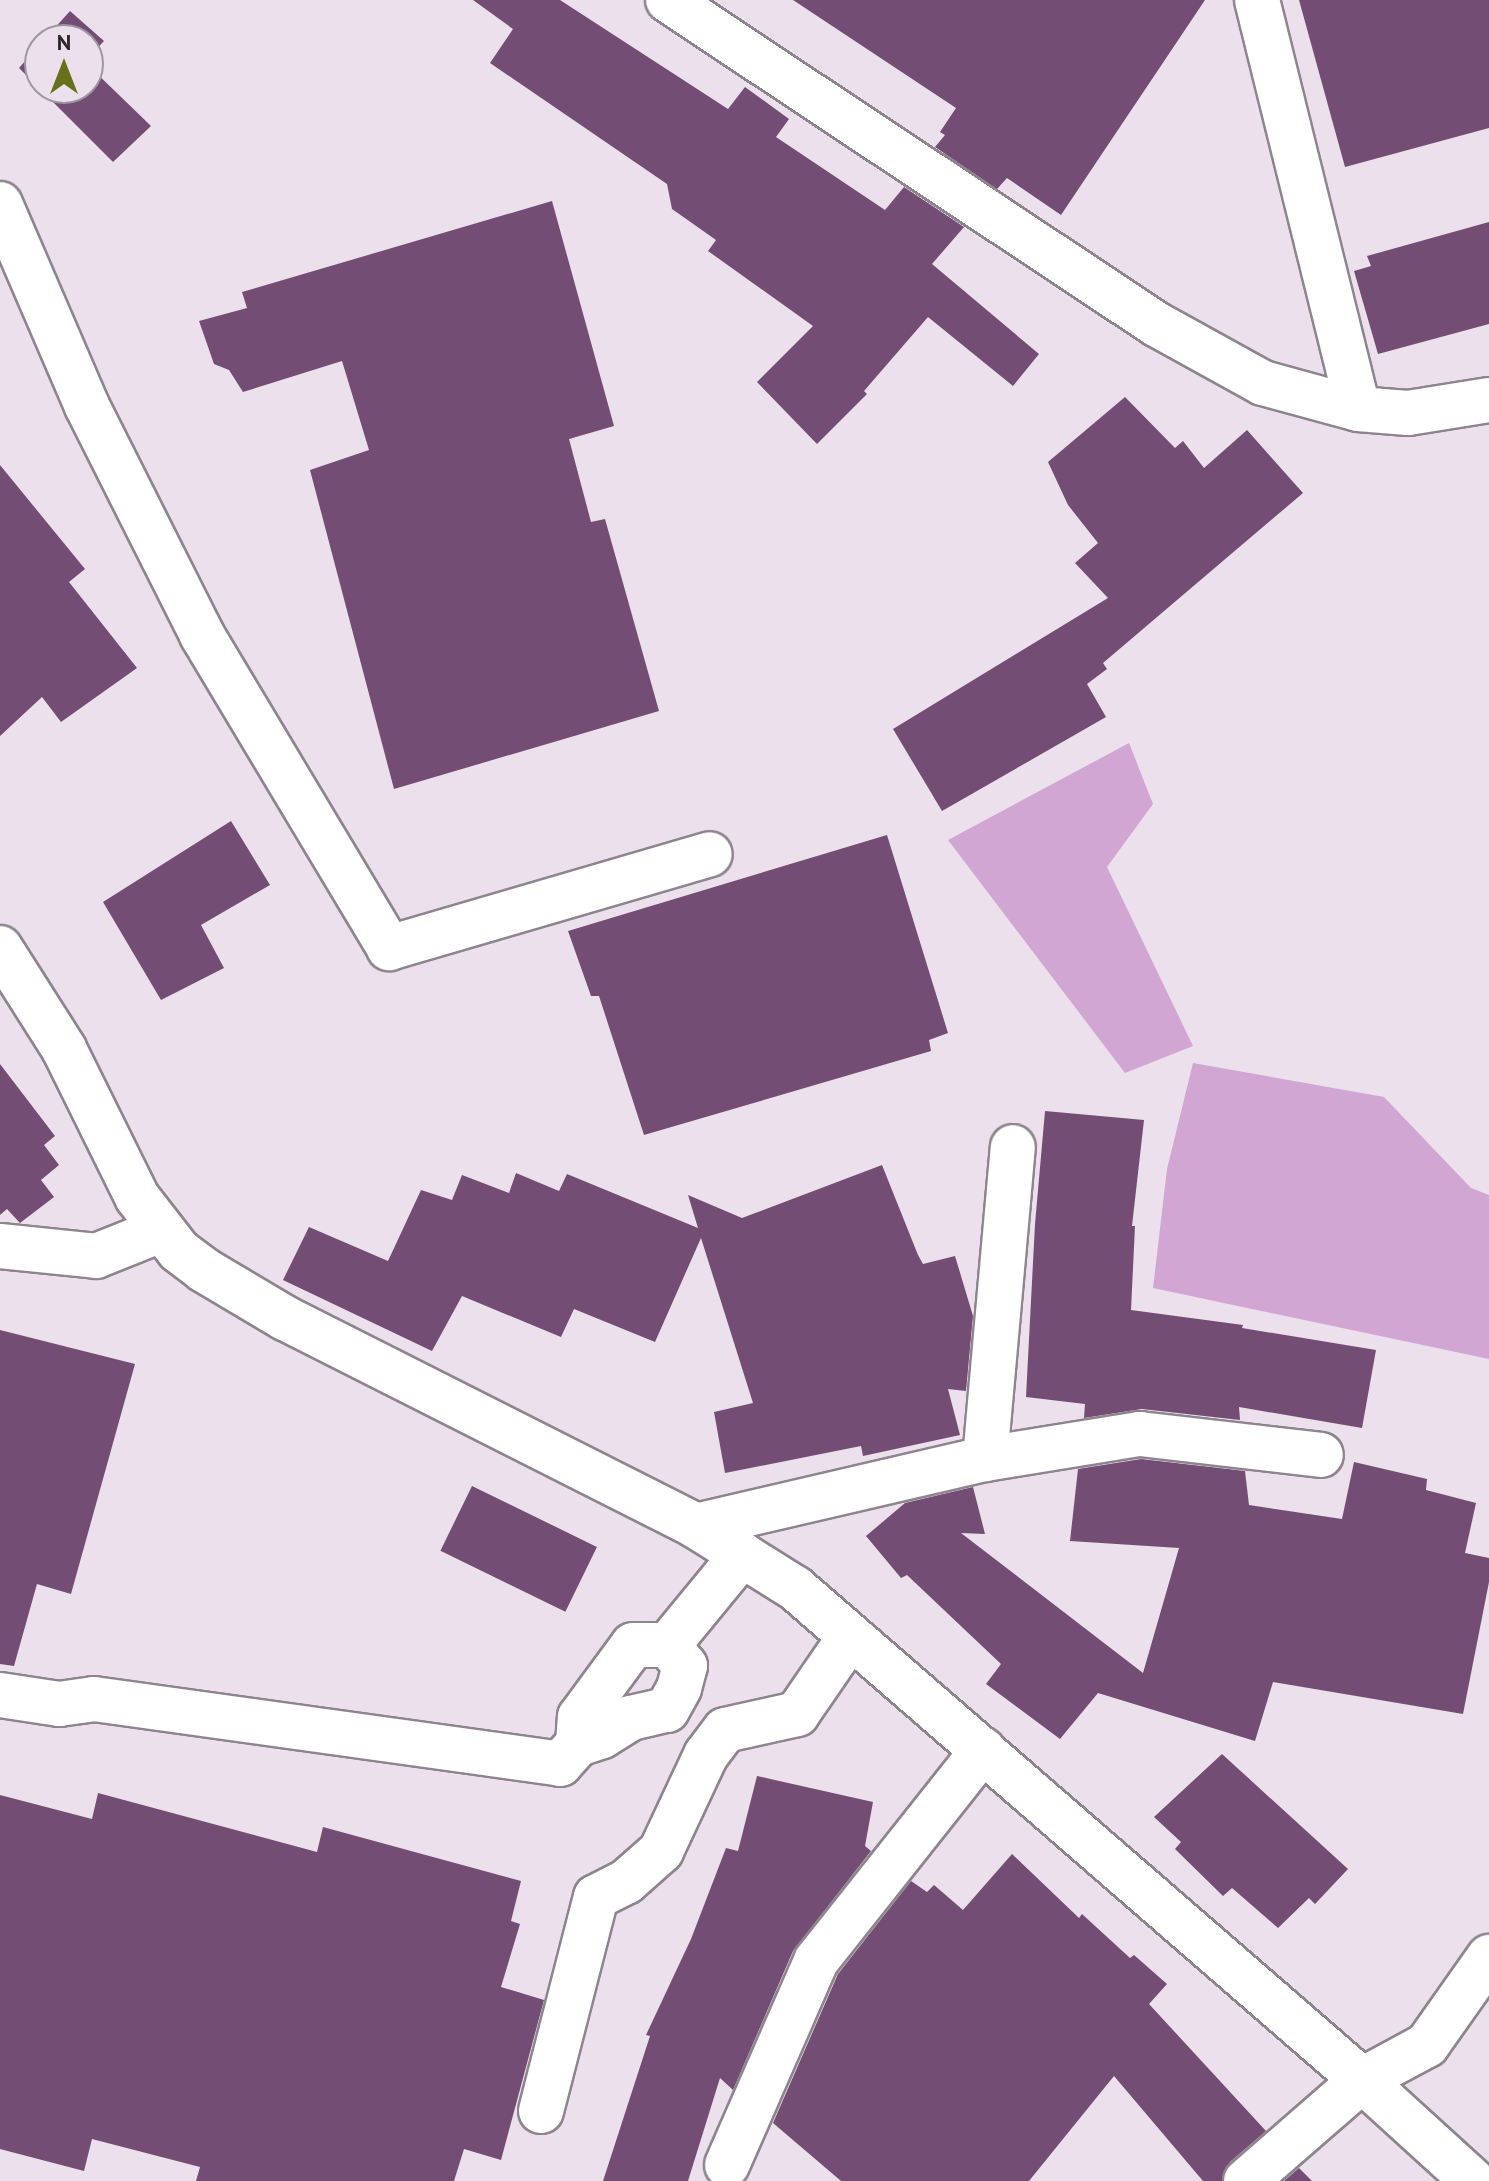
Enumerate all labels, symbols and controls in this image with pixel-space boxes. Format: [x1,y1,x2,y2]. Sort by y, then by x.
north arrow [24,24,104,104]
text: N [57,28,71,56]

